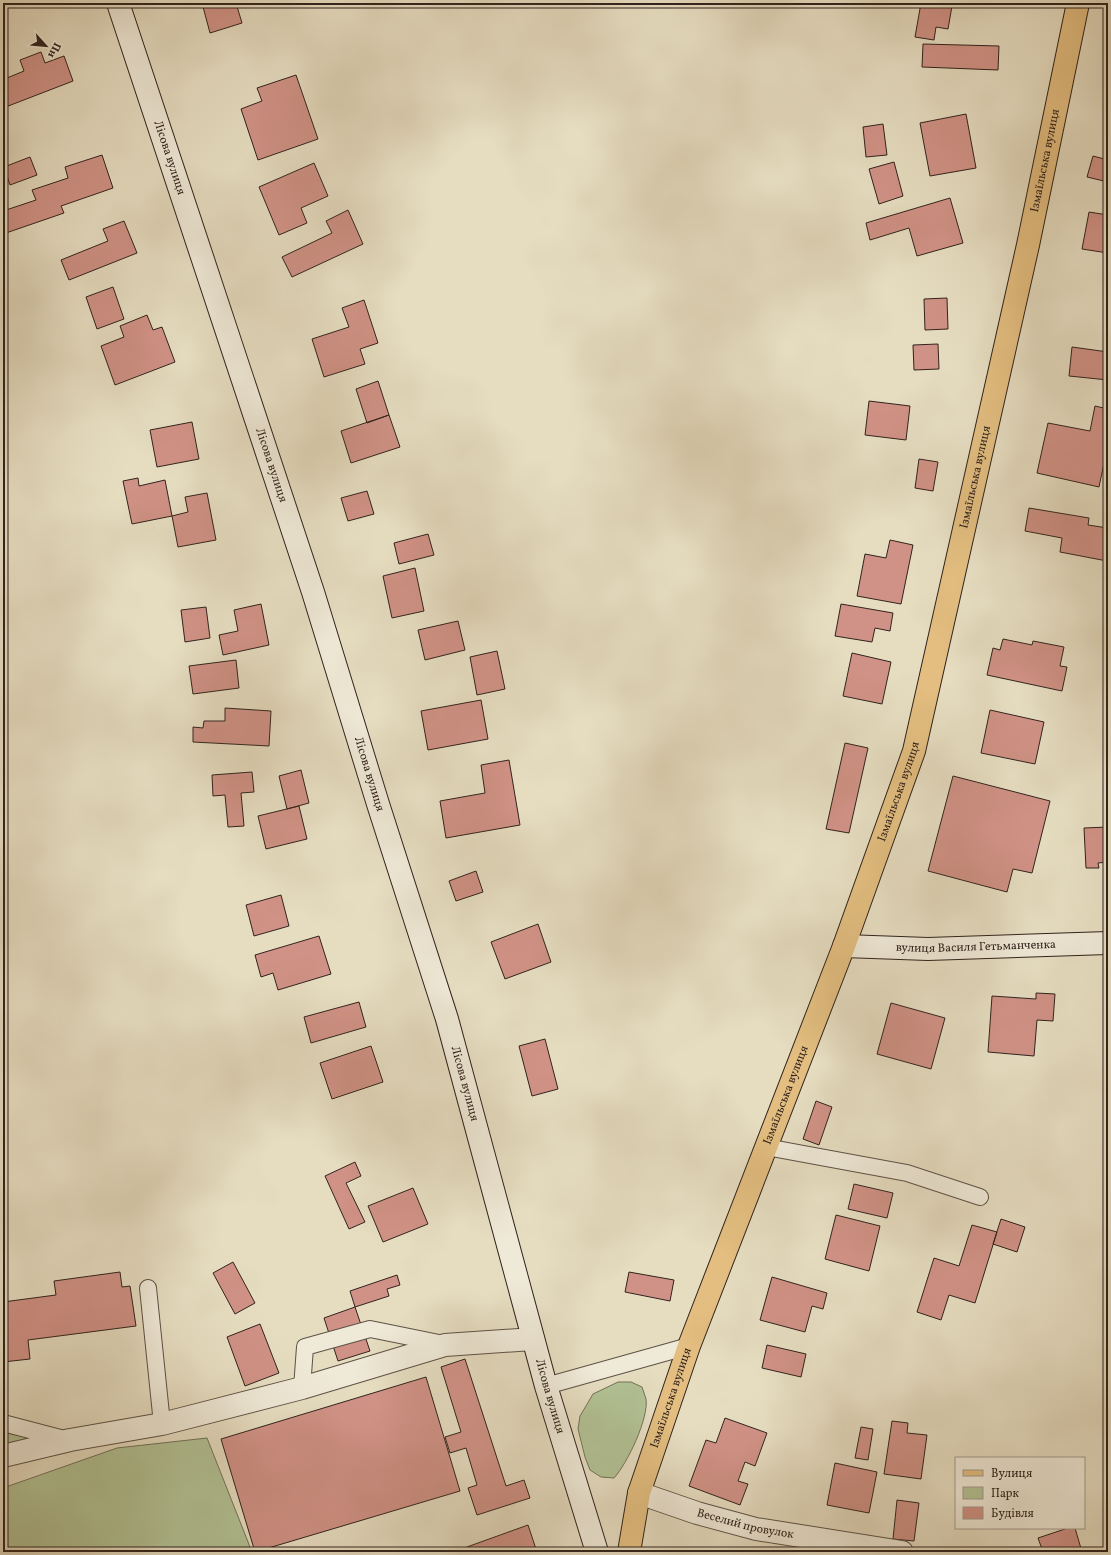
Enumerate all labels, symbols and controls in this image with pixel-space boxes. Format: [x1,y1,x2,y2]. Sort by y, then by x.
north arrow [26,26,66,66]
text: Пн [43,39,64,60]
street label: Ізмаїльська вулиця [1027,108,1064,214]
street label: Лісова вулиця [149,119,189,197]
street label: Ізмаїльська вулиця [956,424,995,530]
street label: Лісова вулиця [251,426,291,505]
street label: Лісова вулиця [350,735,388,814]
street label: Ізмаїльська вулиця [874,740,924,844]
street label: вулиця Василя Гетьманченка [896,937,1056,957]
street label: Ізмаїльська вулиця [760,1043,813,1147]
street label: Лісова вулиця [447,1044,482,1123]
street label: Ізмаїльська вулиця [647,1346,696,1450]
street label: Лісова вулиця [531,1357,568,1436]
legend [955,1457,1085,1529]
text: Вулиця [991,1466,1032,1482]
text: Парк [991,1486,1019,1502]
street label: Веселий провулок [695,1505,796,1543]
text: Будівля [991,1506,1034,1522]

